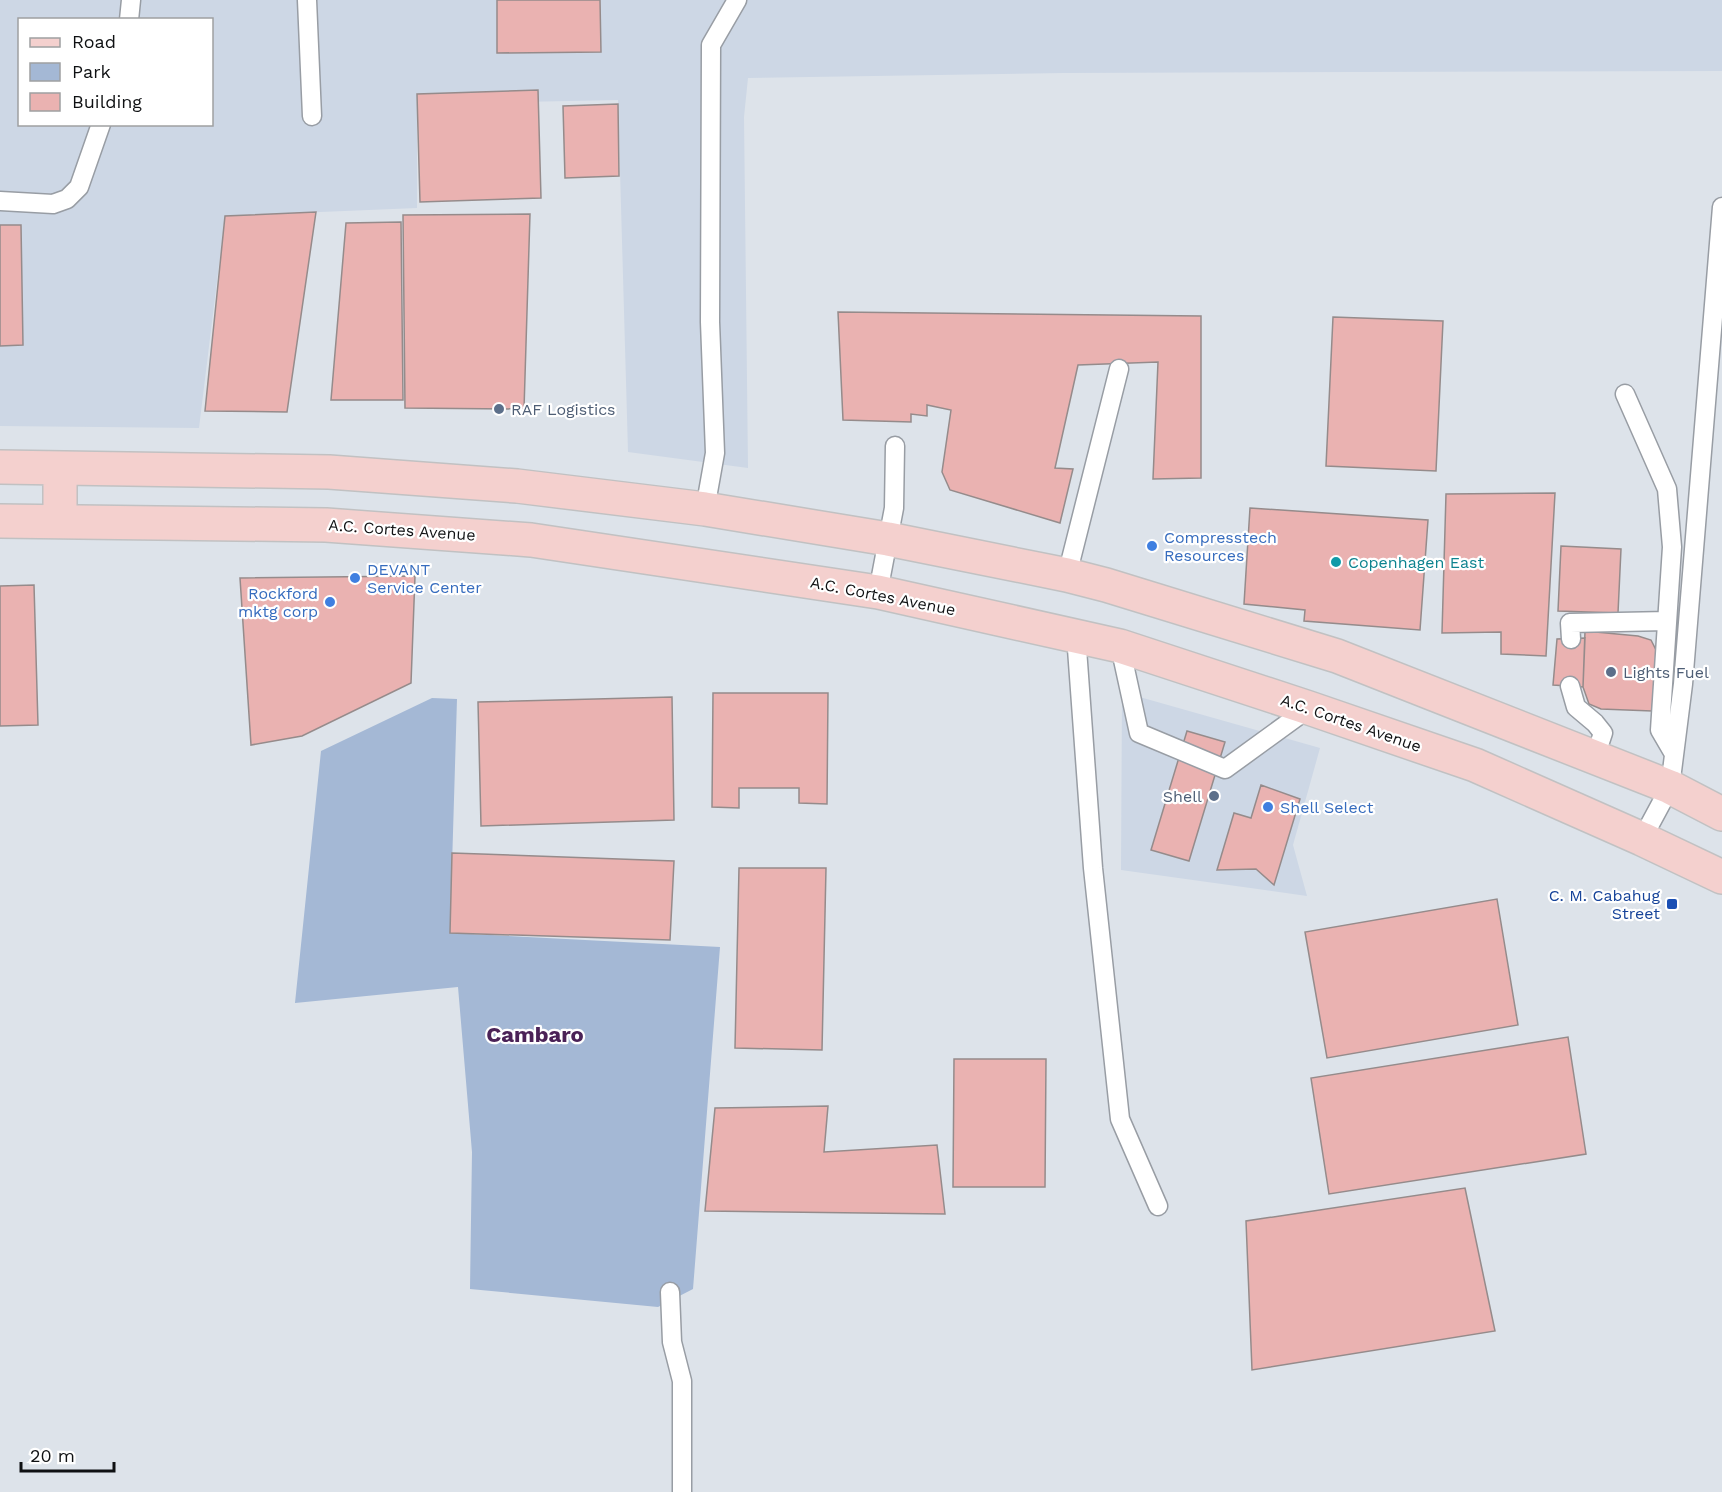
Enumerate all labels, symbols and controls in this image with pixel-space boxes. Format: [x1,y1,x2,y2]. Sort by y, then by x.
legend [18,18,213,126]
text: Road [72,31,116,52]
text: Park [72,61,111,82]
text: Building [72,91,142,112]
place label: RAF Logistics [511,400,616,419]
marker: RAF Logistics [492,402,506,416]
street label: A.C. Cortes Avenue [328,515,476,545]
place label: Compresstech Resources [1164,528,1277,565]
marker: Compresstech Resources [1145,539,1159,553]
place label: Copenhagen East [1348,553,1485,572]
marker: Copenhagen East [1329,555,1343,569]
place label: DEVANT Service Center [367,560,482,597]
marker: DEVANT Service Center [348,571,362,585]
street label: A.C. Cortes Avenue [809,573,957,619]
place label: Rockford mktg corp [238,584,318,621]
marker: Rockford mktg corp [323,595,337,609]
place label: Lights Fuel [1623,663,1709,682]
marker: Lights Fuel [1604,665,1618,679]
street label: A.C. Cortes Avenue [1278,690,1424,756]
place label: Shell [1163,787,1202,806]
marker: Shell [1207,789,1221,803]
place label: Shell Select [1280,798,1374,817]
marker: Shell Select [1261,800,1275,814]
place label: C. M. Cabahug Street [1549,886,1660,923]
marker: C. M. Cabahug Street [1665,897,1679,911]
district label: Cambaro [486,1022,584,1047]
scale bar [21,1435,114,1473]
text: 20 m [30,1445,75,1466]

